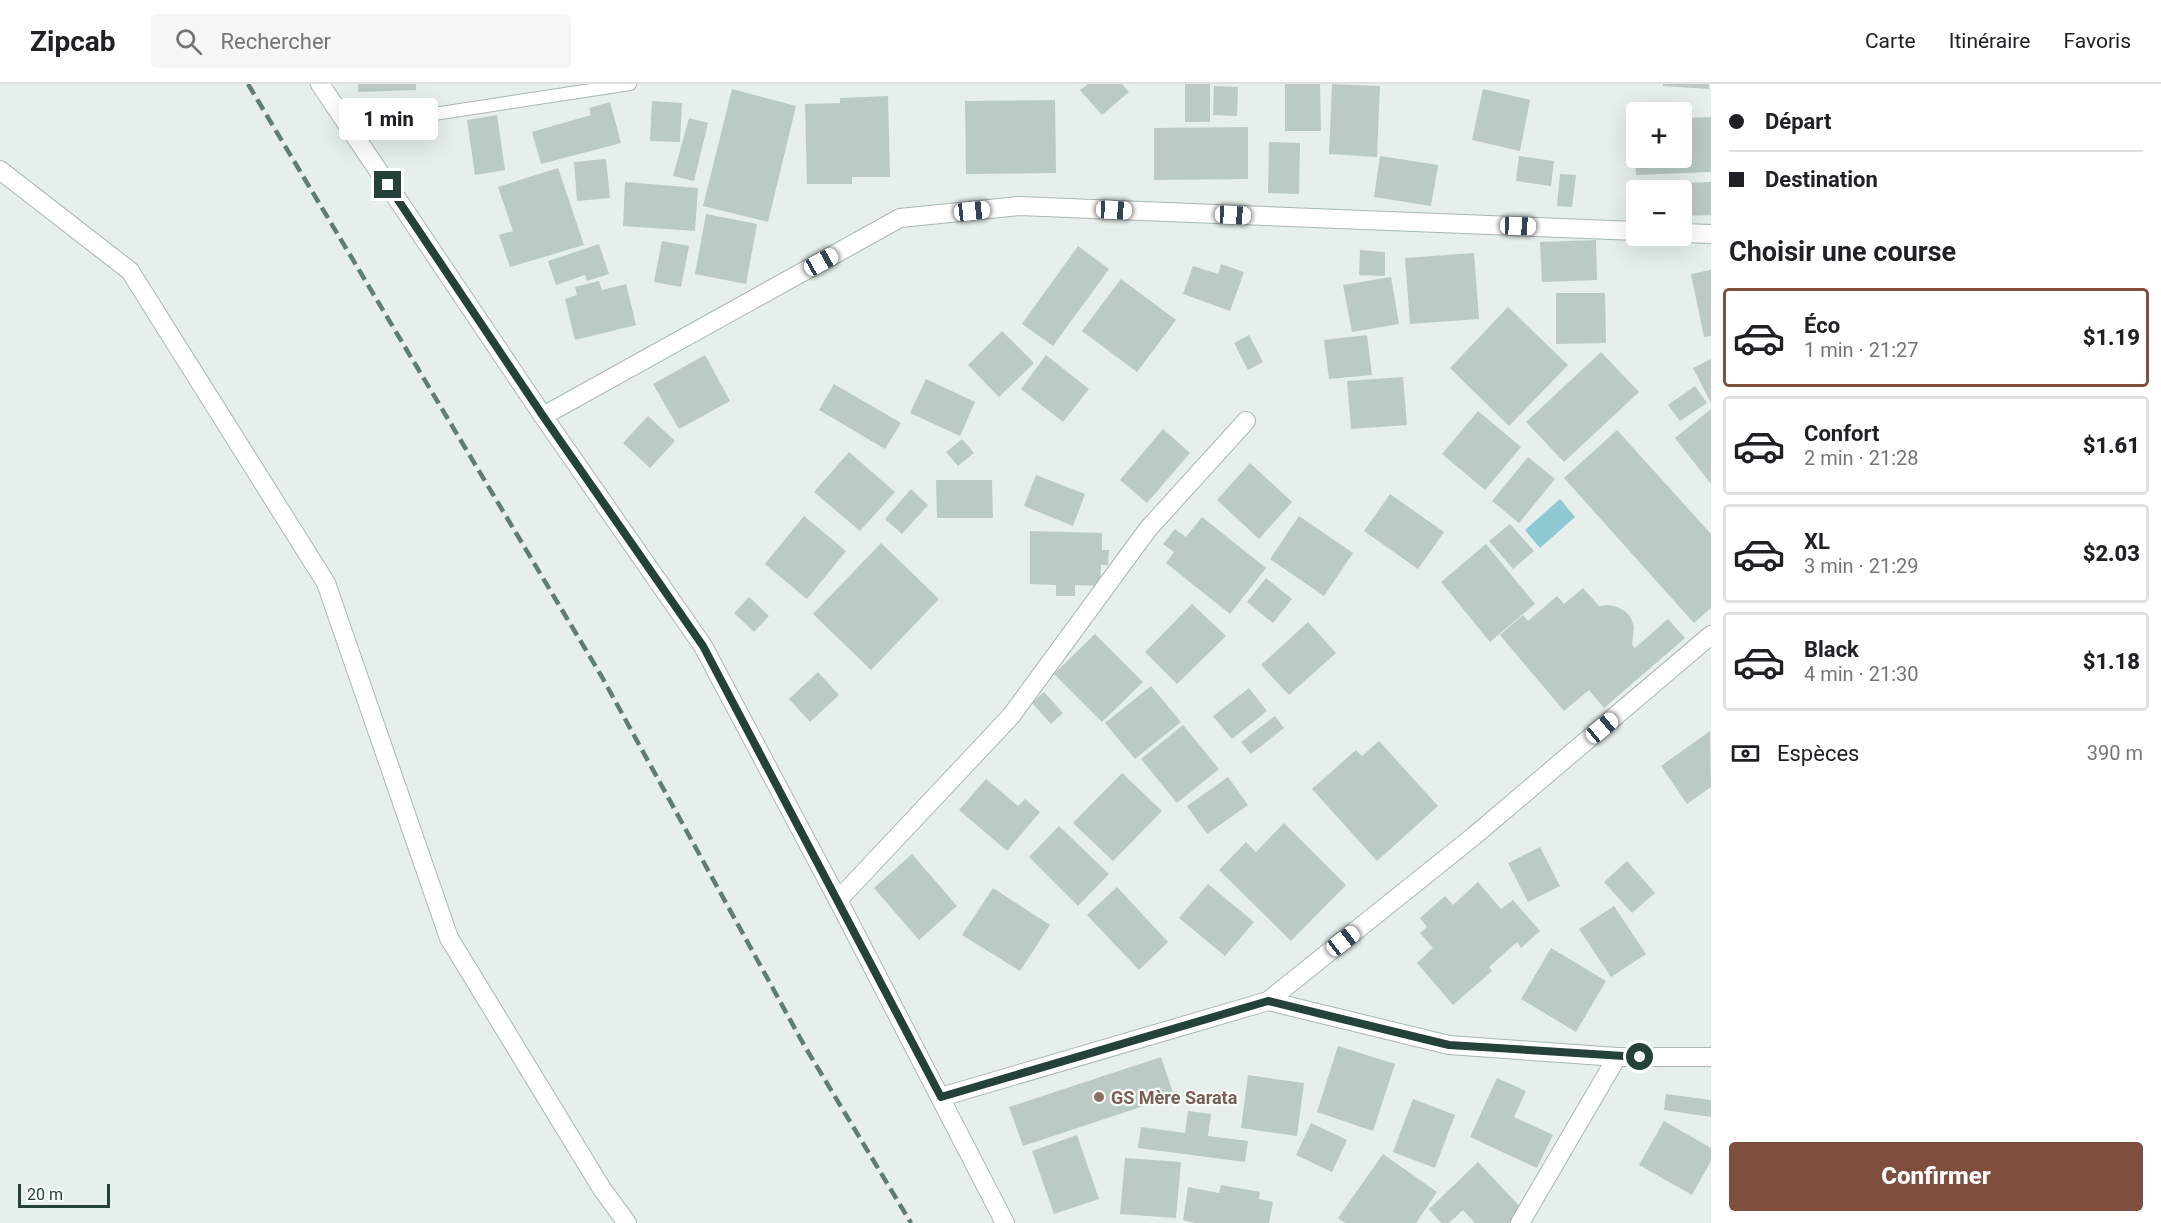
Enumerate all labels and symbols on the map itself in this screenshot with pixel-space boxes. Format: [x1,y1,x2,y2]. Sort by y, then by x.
callout: 1 min [338,98,438,140]
route end [374,171,401,198]
car [953,200,991,222]
car [1096,200,1132,220]
car [1215,205,1251,225]
car [1500,216,1536,236]
car [801,245,841,279]
car [1582,710,1622,746]
car [1323,923,1363,959]
route start [1626,1043,1653,1070]
place label: GS Mère Sarata [1111,1087,1238,1108]
marker: GS Mère Sarata [1092,1090,1106,1104]
scale bar [18,1181,110,1208]

